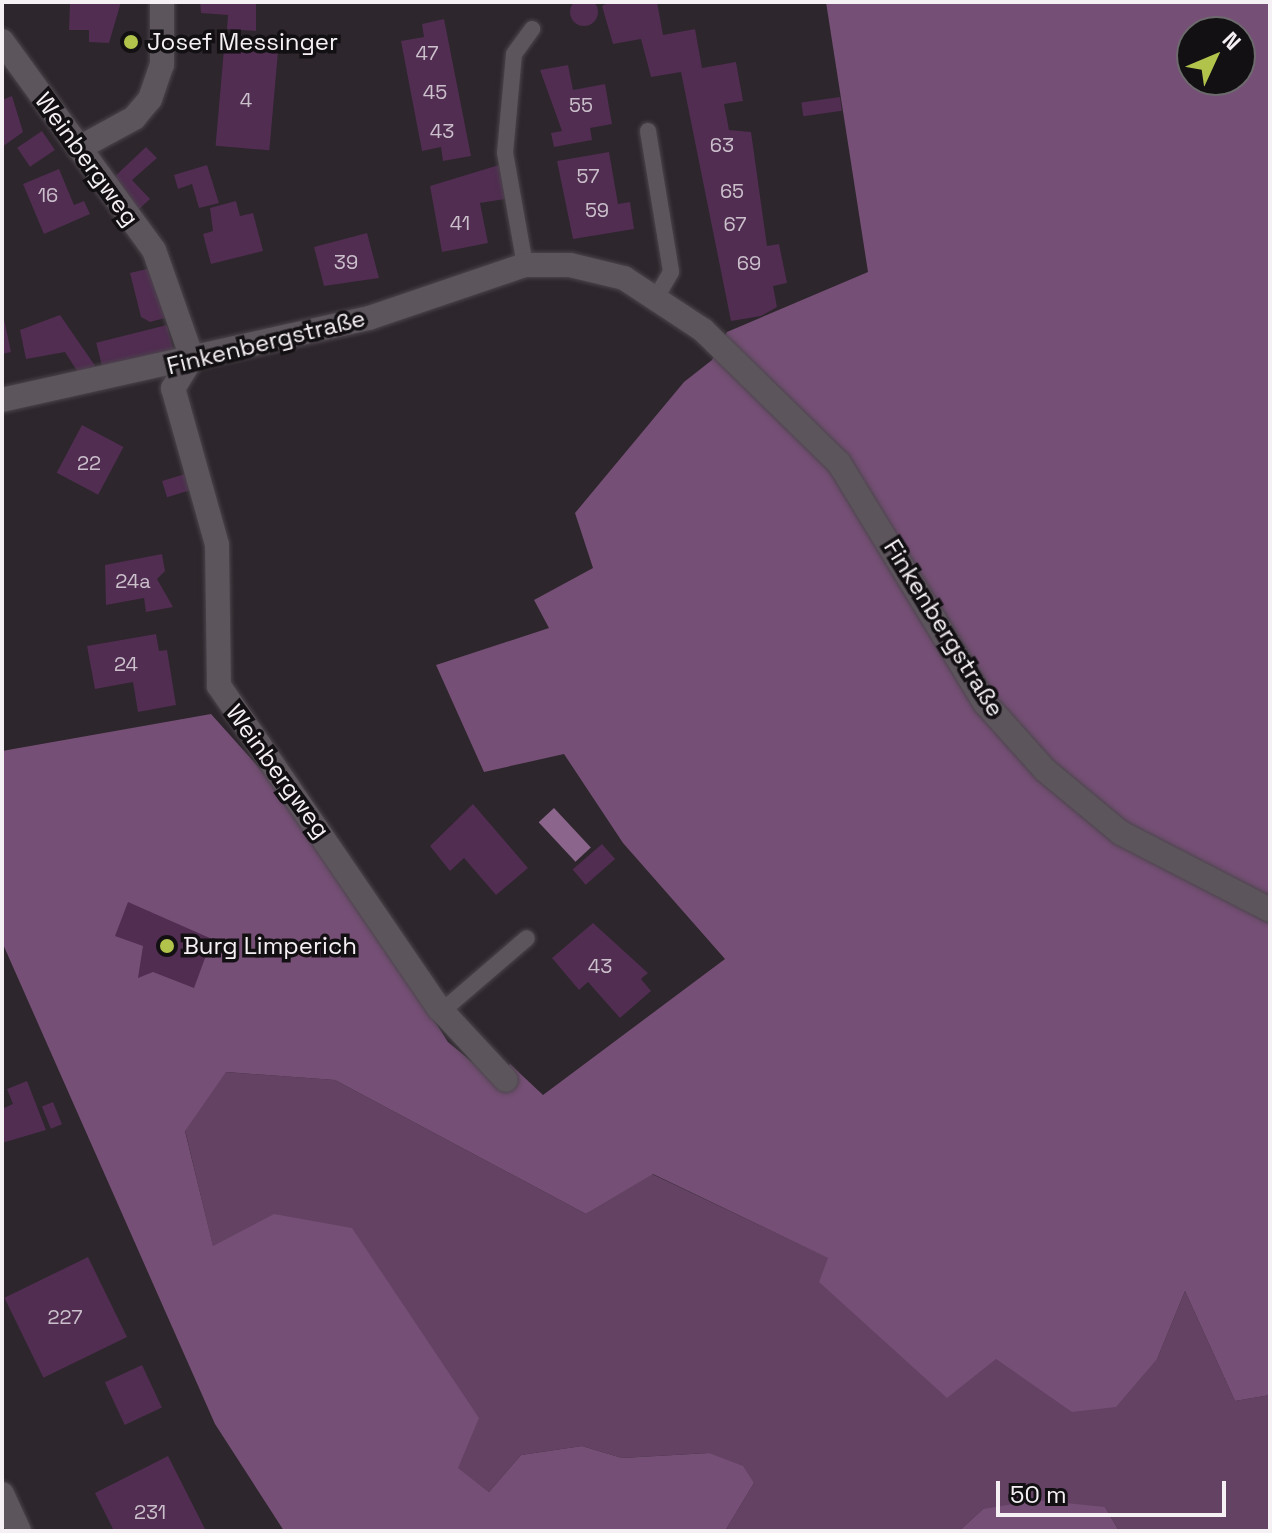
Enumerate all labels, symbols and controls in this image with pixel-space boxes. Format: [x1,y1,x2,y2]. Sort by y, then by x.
north arrow [1176,16,1256,96]
text: N [1217,26,1247,56]
place label: Josef Messinger [147,28,338,56]
marker: Josef Messinger [122,33,140,51]
house number: 47 [415,41,439,65]
house number: 45 [423,80,447,104]
street label: Weinbergweg [29,87,145,231]
house number: 4 [240,88,252,112]
house number: 55 [569,93,593,117]
house number: 43 [430,119,454,143]
house number: 63 [710,133,734,157]
house number: 57 [576,164,600,188]
house number: 65 [720,179,744,203]
house number: 16 [38,183,58,207]
house number: 59 [585,198,609,222]
house number: 41 [450,211,470,235]
house number: 67 [723,212,747,236]
house number: 39 [334,250,358,274]
house number: 69 [737,251,761,275]
street label: Finkenbergstraße [164,303,368,381]
house number: 22 [77,451,101,475]
street label: Finkenbergstraße [878,534,1010,722]
house number: 24a [115,569,151,593]
house number: 24 [114,652,138,676]
street label: Weinbergweg [220,699,336,843]
place label: Burg Limperich [183,932,357,960]
marker: Burg Limperich [158,937,176,955]
house number: 43 [588,954,612,978]
house number: 227 [47,1305,83,1329]
scale bar [1000,1465,1230,1515]
text: 50 m [1010,1479,1067,1510]
house number: 231 [134,1500,166,1524]

